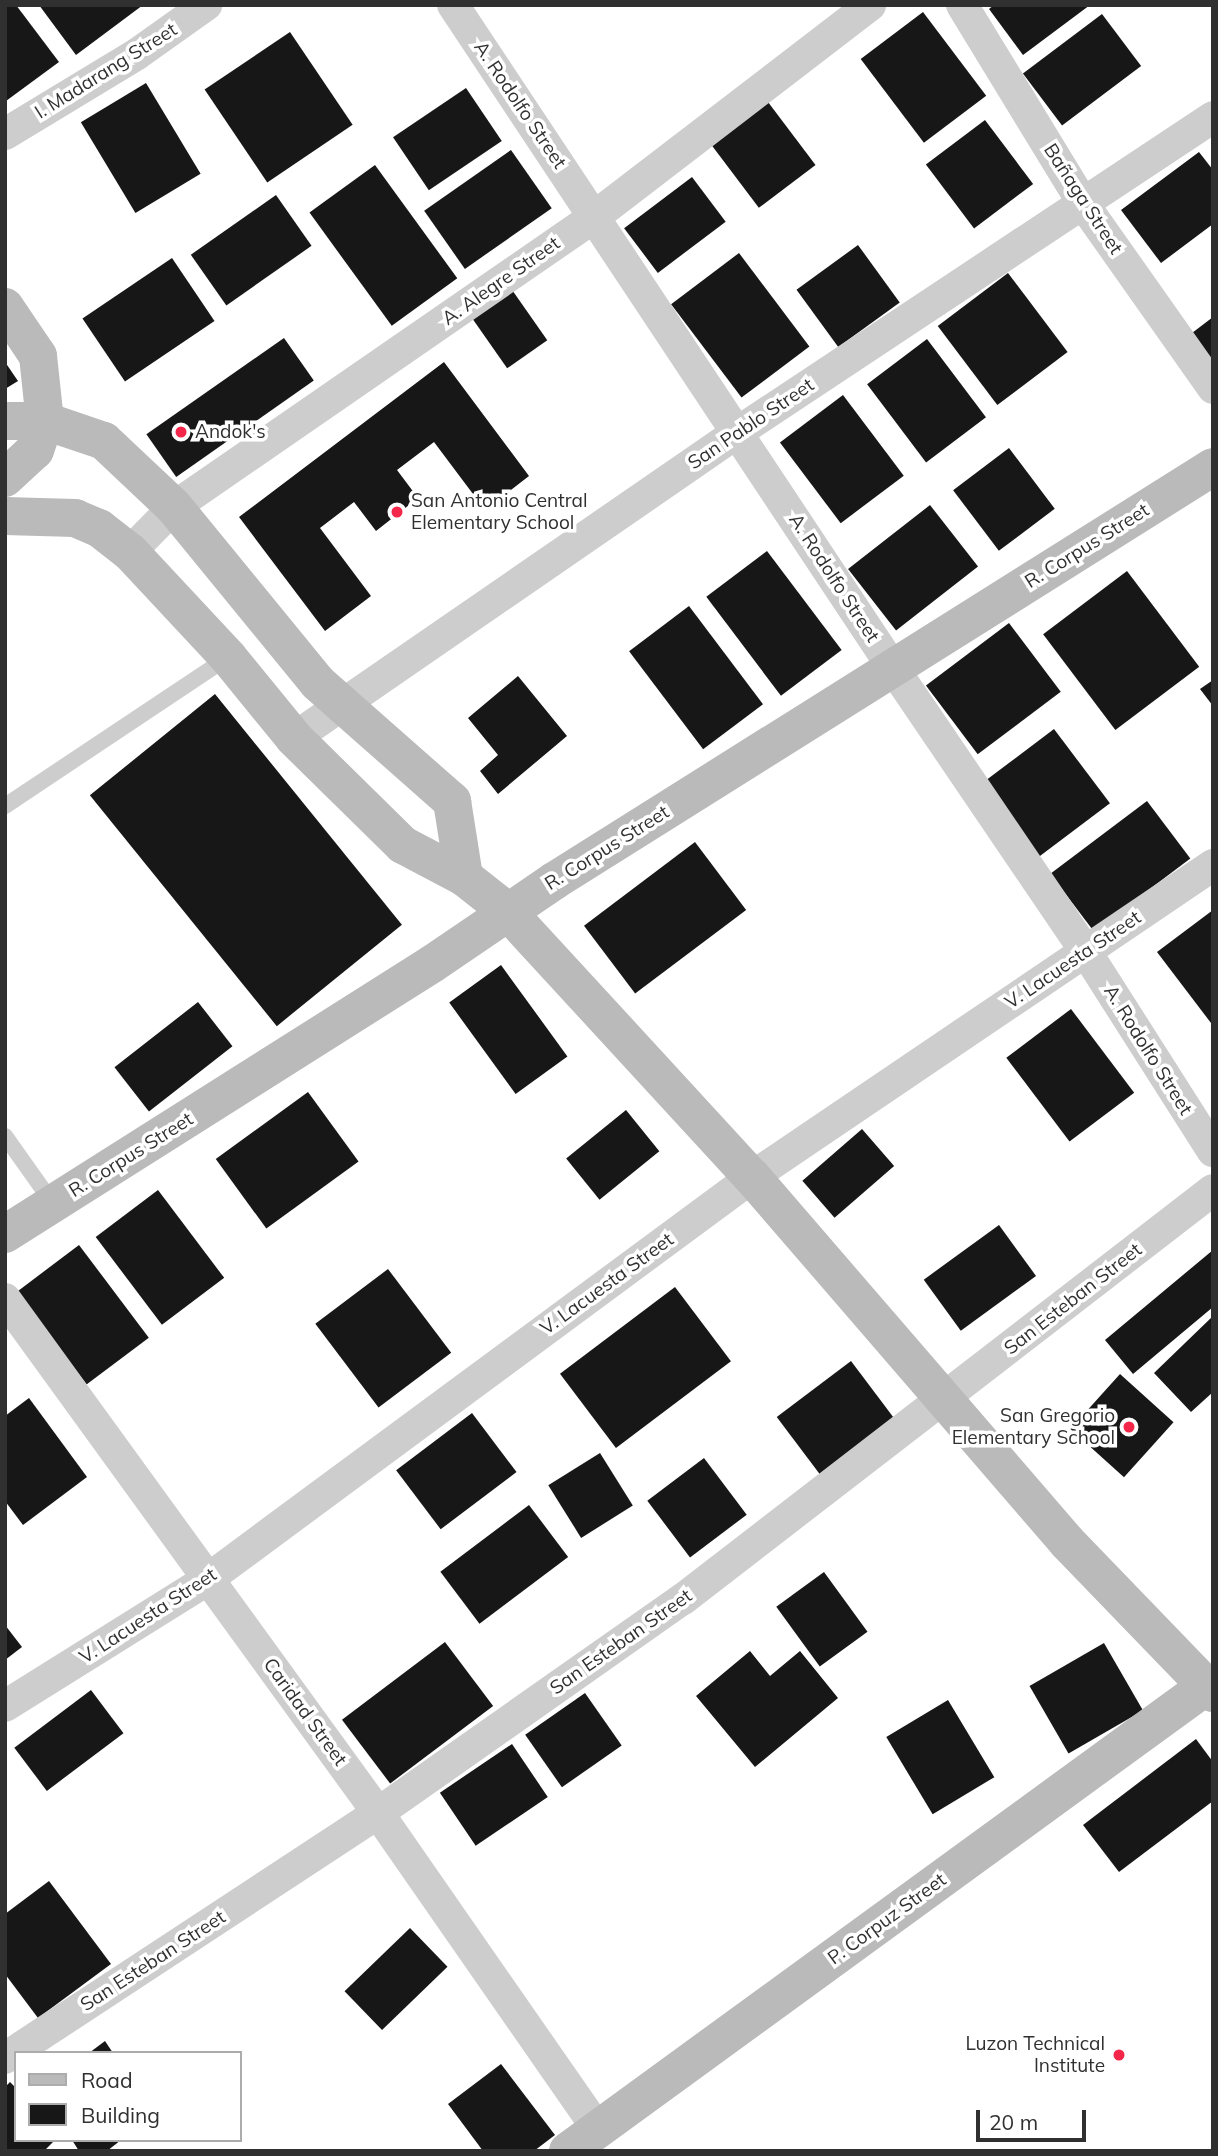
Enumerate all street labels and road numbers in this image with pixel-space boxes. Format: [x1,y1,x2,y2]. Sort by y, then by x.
street label: I. Madarang Street [31,18,181,124]
street label: A. Rodolfo Street [469,37,571,173]
street label: Bañaga Street [1039,139,1127,259]
street label: A. Alegre Street [438,232,564,330]
street label: San Pablo Street [684,373,818,475]
street label: R. Corpus Street [1021,499,1153,593]
street label: A. Rodolfo Street [784,509,884,647]
street label: R. Corpus Street [541,801,673,895]
street label: V. Lacuesta Street [1001,906,1145,1014]
street label: A. Rodolfo Street [1099,981,1197,1119]
street label: R. Corpus Street [65,1108,197,1202]
street label: V. Lacuesta Street [536,1228,678,1340]
street label: San Esteban Street [1000,1238,1146,1360]
street label: V. Lacuesta Street [75,1563,221,1669]
street label: San Esteban Street [546,1584,696,1700]
street label: Caridad Street [258,1654,352,1770]
street label: P. Corpuz Street [823,1868,951,1970]
street label: San Esteban Street [76,1906,230,2016]

